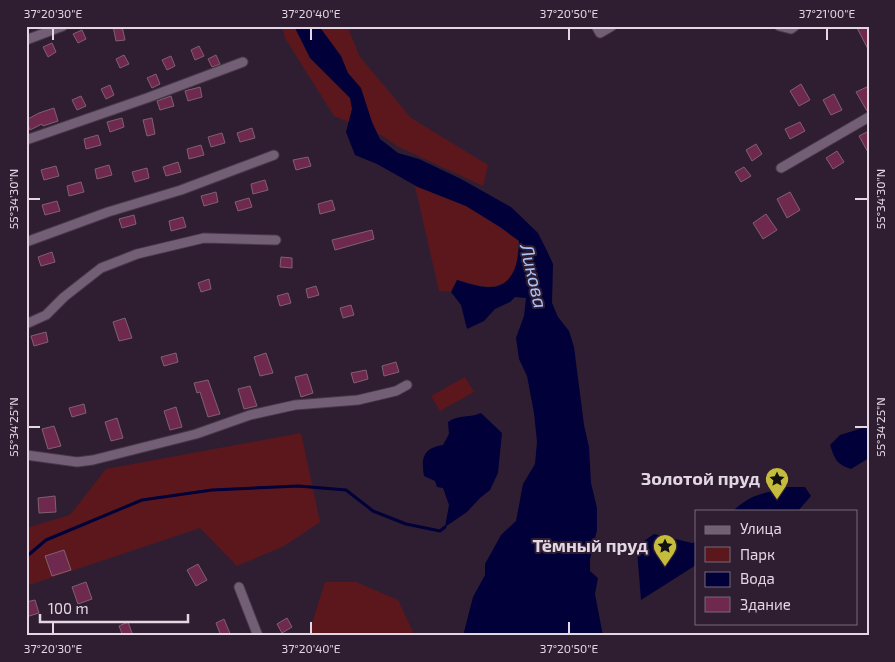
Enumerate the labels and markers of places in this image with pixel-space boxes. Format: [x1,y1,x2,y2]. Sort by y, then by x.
place icon: Золотой пруд [764,466,790,500]
place label: Золотой пруд [641,467,760,489]
place icon: Тёмный пруд [652,533,678,567]
place label: Тёмный пруд [533,534,648,556]

